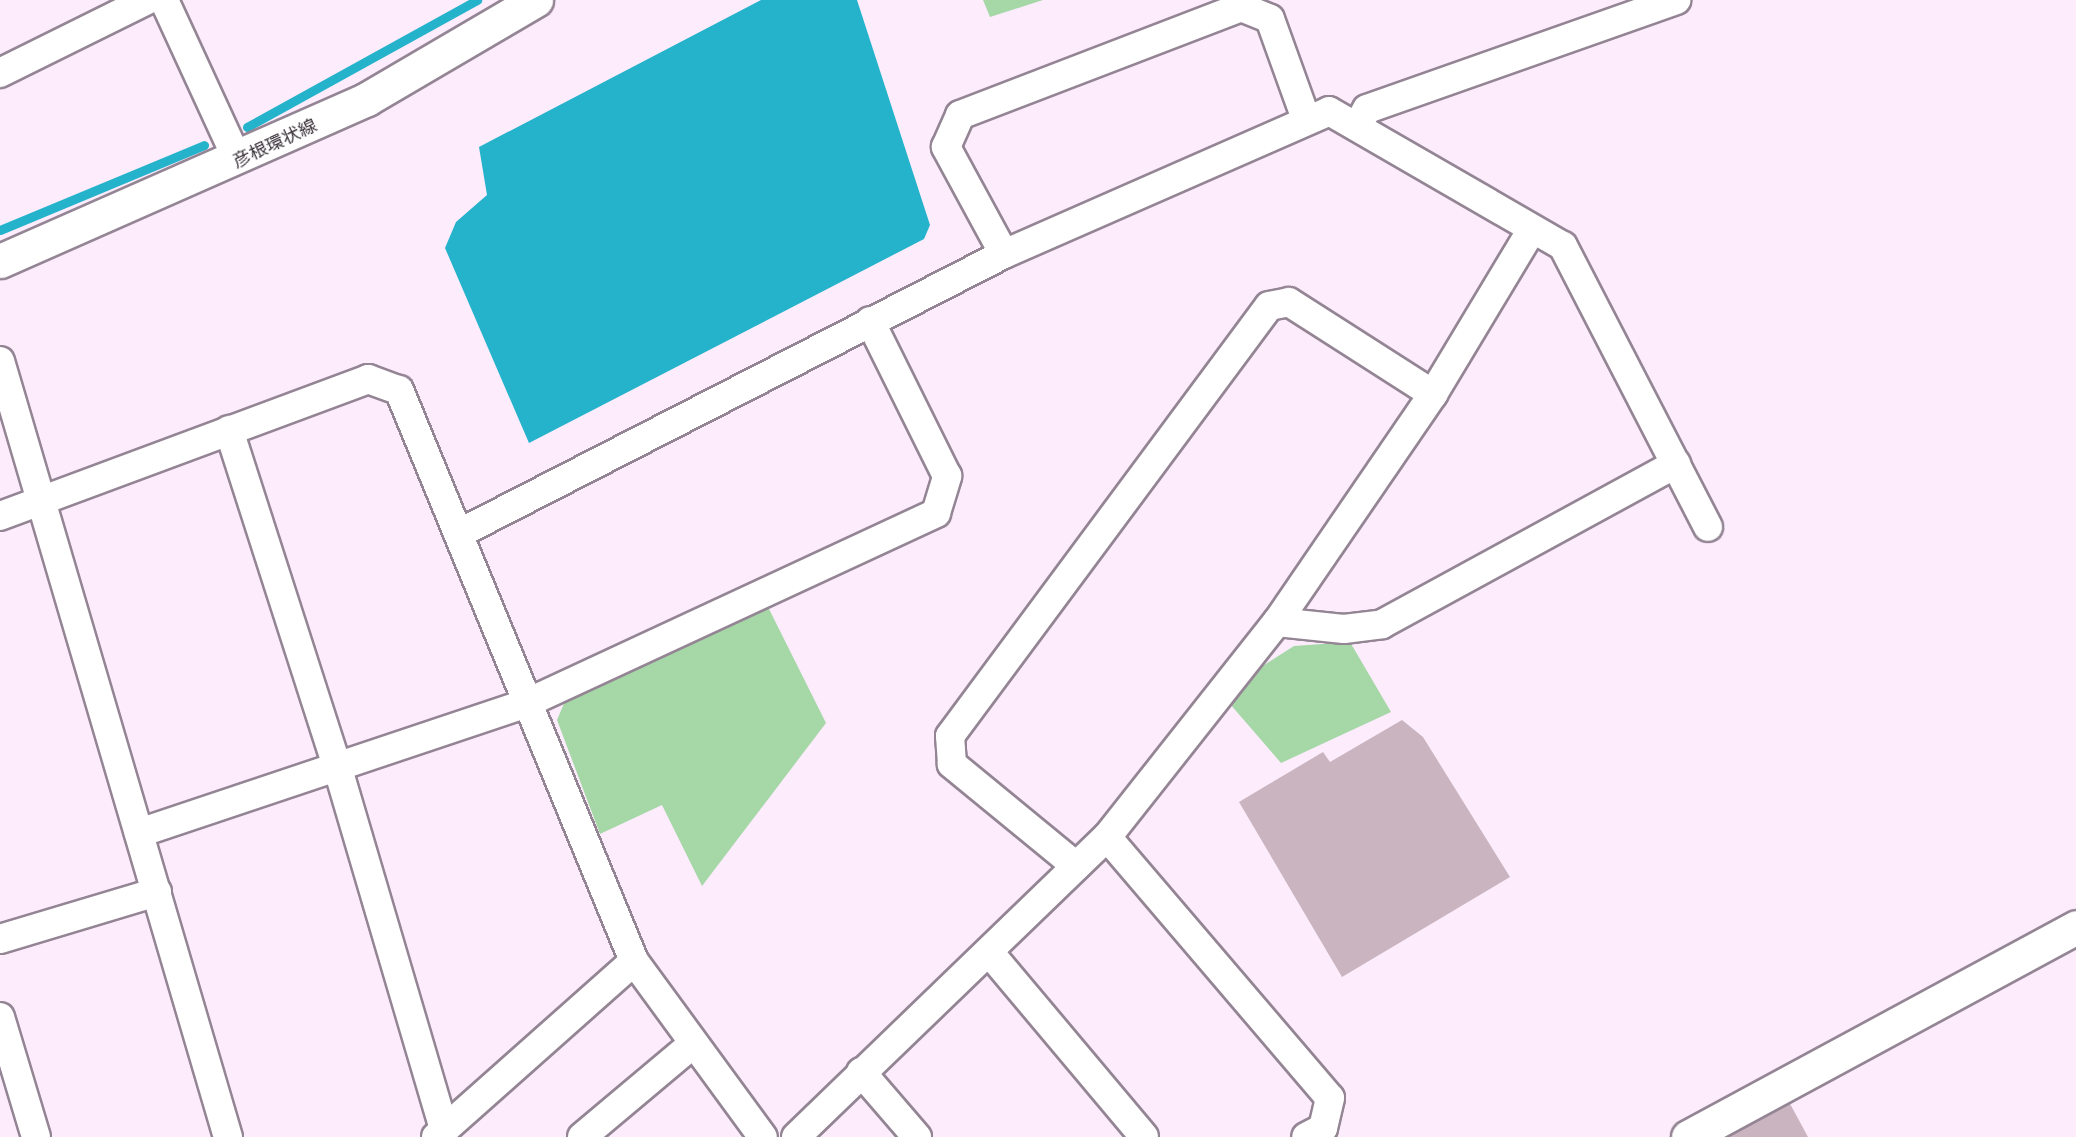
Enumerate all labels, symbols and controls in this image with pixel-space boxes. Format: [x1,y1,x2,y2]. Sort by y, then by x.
street label: 彦根環状線 [229,113,319,171]

